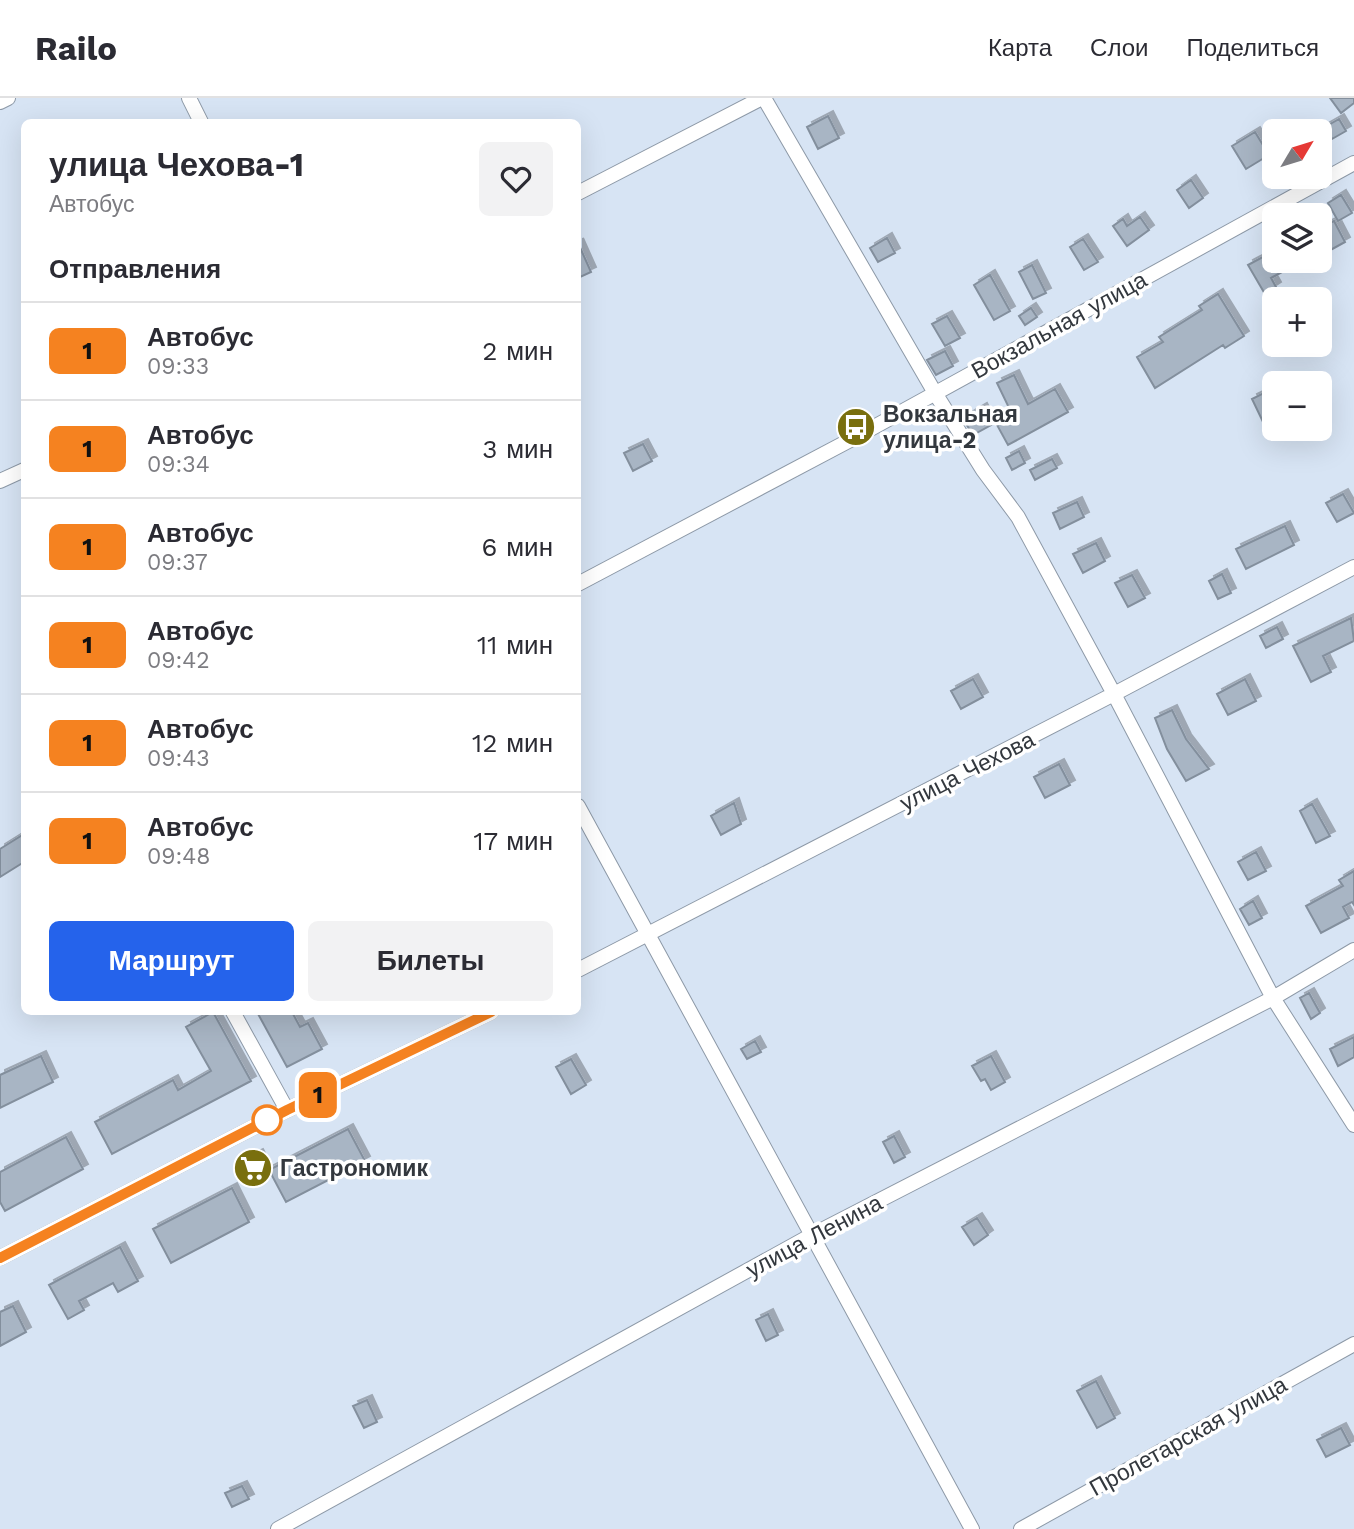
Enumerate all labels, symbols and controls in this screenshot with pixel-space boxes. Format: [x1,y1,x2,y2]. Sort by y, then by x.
text: Railo [35,29,117,68]
text: Карта [988,34,1052,62]
text: Слои [1090,34,1148,62]
text: Поделиться [1186,34,1319,62]
north arrow [1262,119,1332,189]
map controls [1262,119,1332,441]
button: heart [479,142,553,216]
text: улица Чехова-1 [49,145,304,184]
text: Автобус [49,191,135,218]
button: layers [1262,203,1332,273]
text: Отправления [49,254,221,284]
street label: Вокзальная улица [967,266,1152,385]
button: + [1262,287,1332,357]
text: Автобус [147,322,254,352]
text: 2 мин [482,336,553,366]
text: 1 [82,337,93,365]
text: 09:33 [147,353,209,380]
button: − [1262,371,1332,441]
place label: Вокзальная улица-2 [883,401,1018,454]
bus stop icon: Вокзальная улица-2 [835,406,877,448]
text: Автобус [147,420,254,450]
text: 3 мин [482,434,553,464]
text: 1 [82,435,93,463]
text: 09:34 [147,451,210,478]
text: Автобус [147,518,254,548]
text: 6 мин [482,532,553,562]
text: 1 [82,533,93,561]
text: 09:37 [147,549,208,576]
text: Автобус [147,616,254,646]
text: 11 мин [477,630,553,660]
text: 1 [82,631,93,659]
text: 09:42 [147,647,210,674]
text: Автобус [147,714,254,744]
street label: улица Чехова [895,726,1039,817]
text: 12 мин [472,728,553,758]
text: 1 [82,729,93,757]
text: 09:43 [147,745,210,772]
text: Автобус [147,812,254,842]
text: 17 мин [473,826,553,856]
text: 1 [82,827,93,855]
text: 09:48 [147,843,211,870]
button: Маршрут [49,921,294,1001]
button: Билеты [308,921,553,1001]
line badge: 1 [295,1072,341,1118]
text: 1 [313,1081,323,1109]
unlabelled marker [252,1105,282,1135]
supermarket icon: Гастрономик [232,1147,274,1189]
place label: Гастрономик [280,1155,428,1182]
street label: улица Ленина [742,1189,887,1284]
street label: Пролетарская улица [1085,1371,1292,1502]

